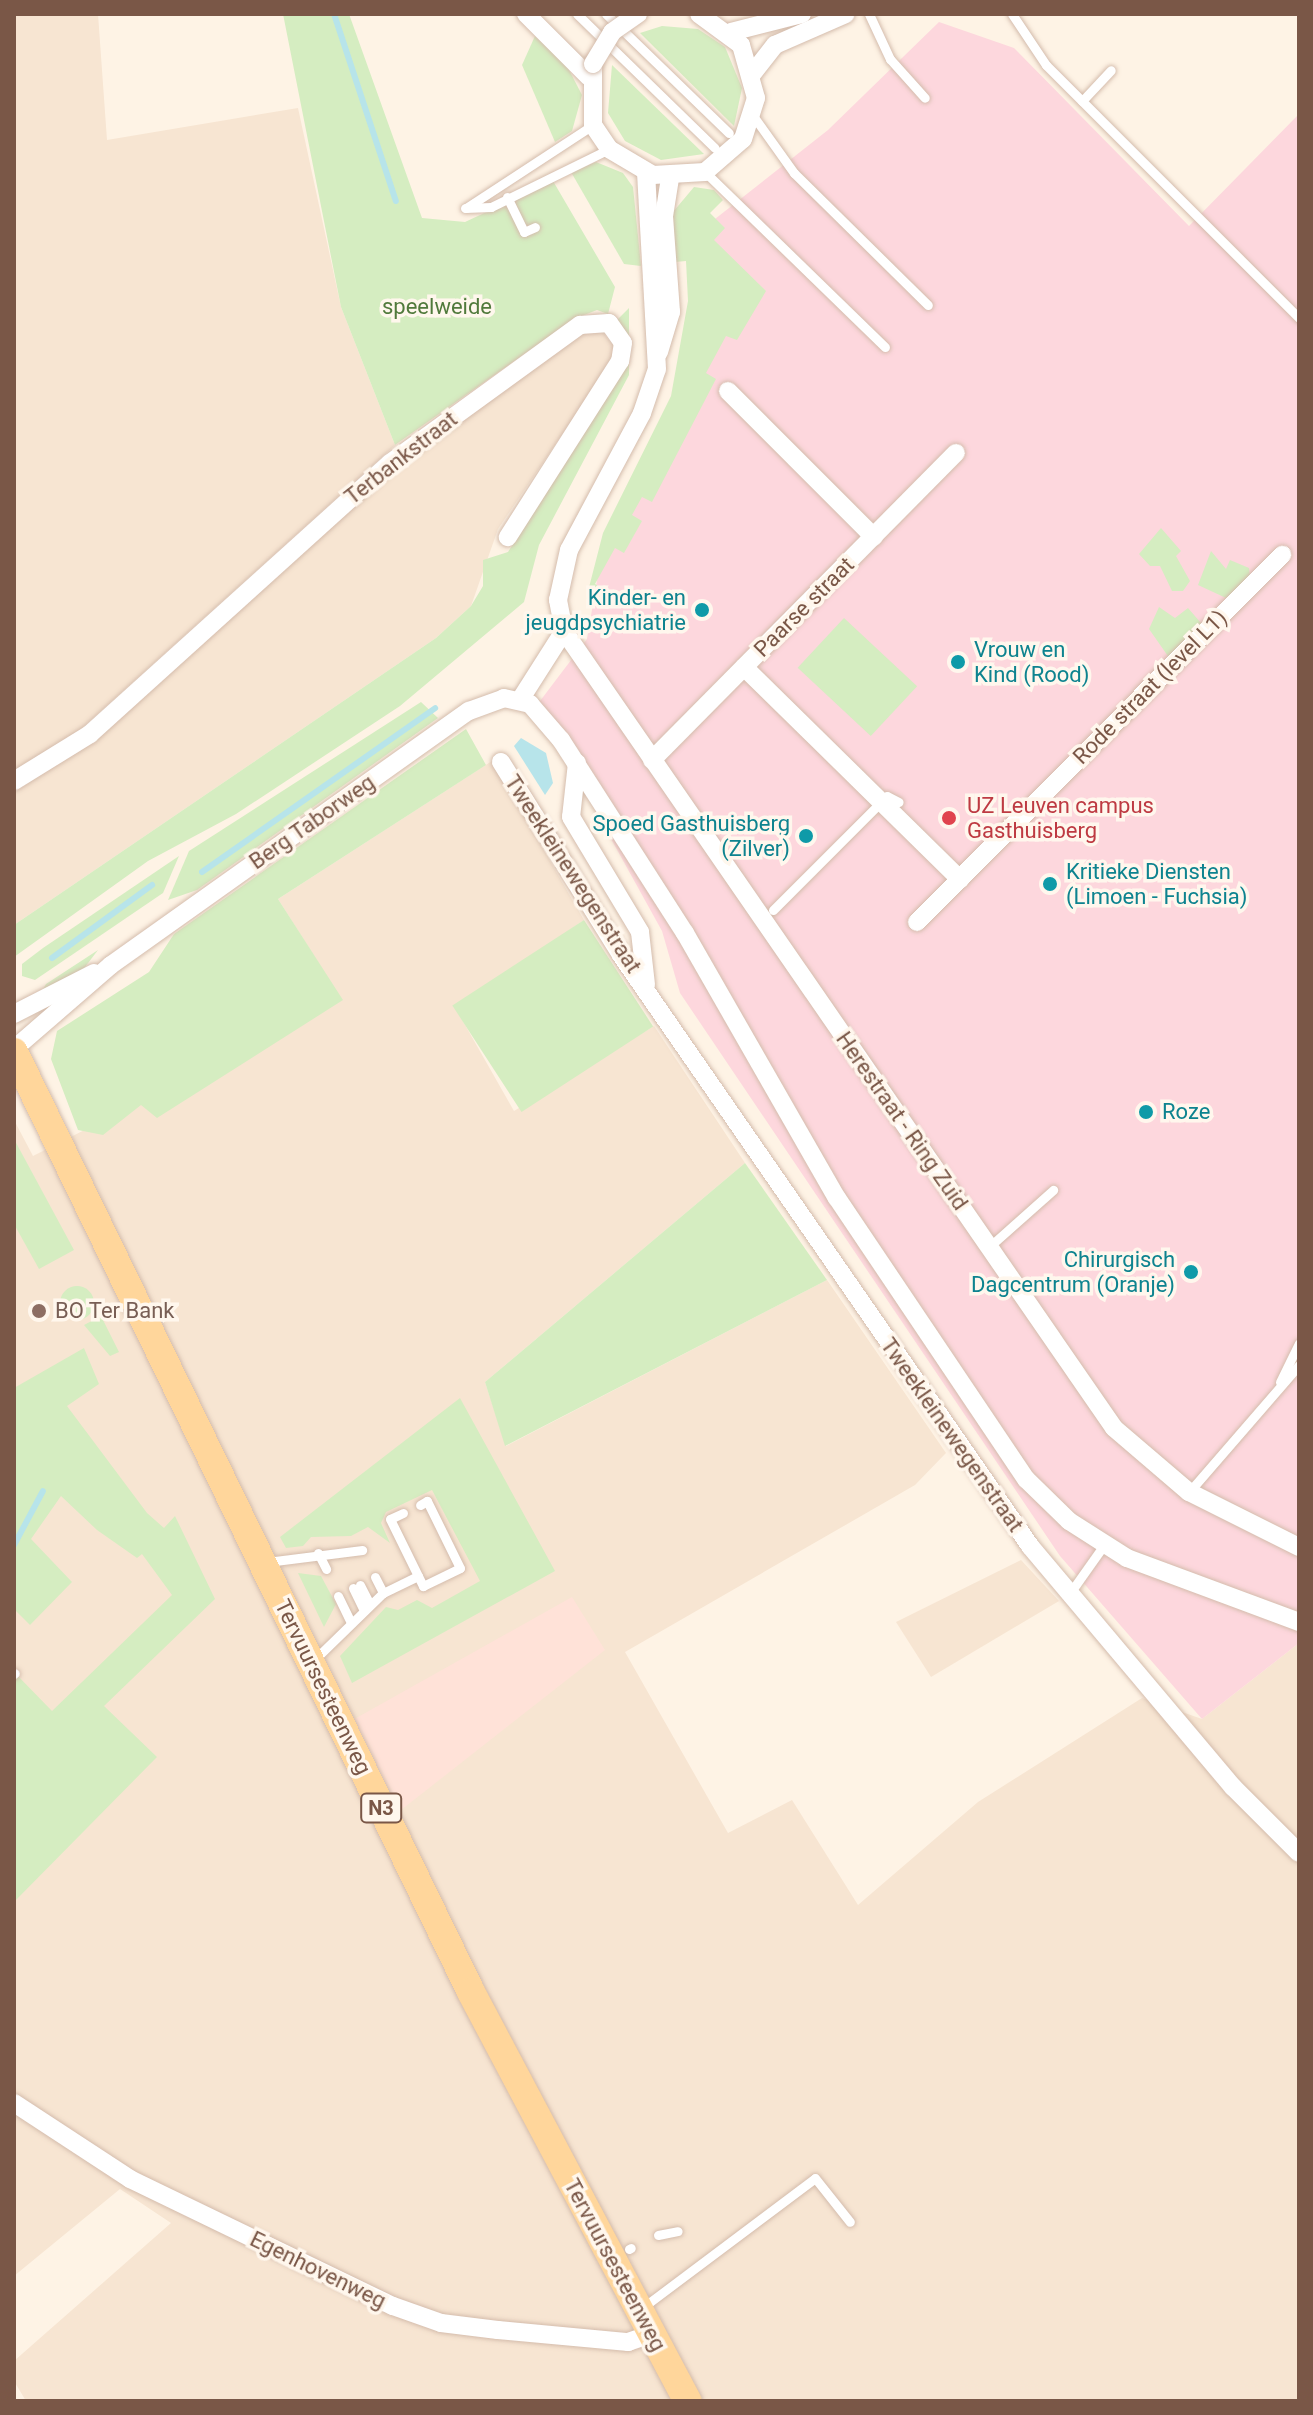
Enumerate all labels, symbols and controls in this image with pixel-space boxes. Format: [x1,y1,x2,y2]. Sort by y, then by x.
park label: speelweide [382,294,492,320]
street label: Terbankstraat [339,406,463,510]
street label: Paarse straat [749,552,859,662]
place label: Kinder- en jeugdpsychiatrie [526,584,686,636]
marker: Kinder- en jeugdpsychiatrie [693,601,711,619]
street label: Rode straat (level L1) [1067,604,1233,770]
place label: Vrouw en Kind (Rood) [974,636,1089,688]
marker: Vrouw en Kind (Rood) [949,653,967,671]
street label: Berg Taborweg [244,769,380,875]
street label: Tweekleinewegenstraat [499,770,647,978]
place label: UZ Leuven campus Gasthuisberg [967,792,1154,844]
marker: UZ Leuven campus Gasthuisberg [938,807,960,829]
place label: Spoed Gasthuisberg (Zilver) [592,810,790,862]
marker: Spoed Gasthuisberg (Zilver) [797,827,815,845]
place label: Kritieke Diensten (Limoen - Fuchsia) [1066,858,1247,910]
marker: Kritieke Diensten (Limoen - Fuchsia) [1041,875,1059,893]
street label: Herestraat - Ring Zuid [830,1027,974,1215]
place label: Roze [1162,1099,1210,1125]
marker: Roze [1137,1103,1155,1121]
place label: Chirurgisch Dagcentrum (Oranje) [971,1246,1175,1298]
marker: Chirurgisch Dagcentrum (Oranje) [1182,1263,1200,1281]
place label: BO Ter Bank [55,1298,175,1324]
marker: BO Ter Bank [30,1302,48,1320]
street label: Tweekleinewegenstraat [875,1333,1029,1537]
street label: Tervuursesteenweg [269,1595,377,1779]
road number: N3 [359,1792,403,1824]
street label: Tervuursesteenweg [558,2174,672,2356]
street label: Egenhovenweg [246,2226,390,2314]

